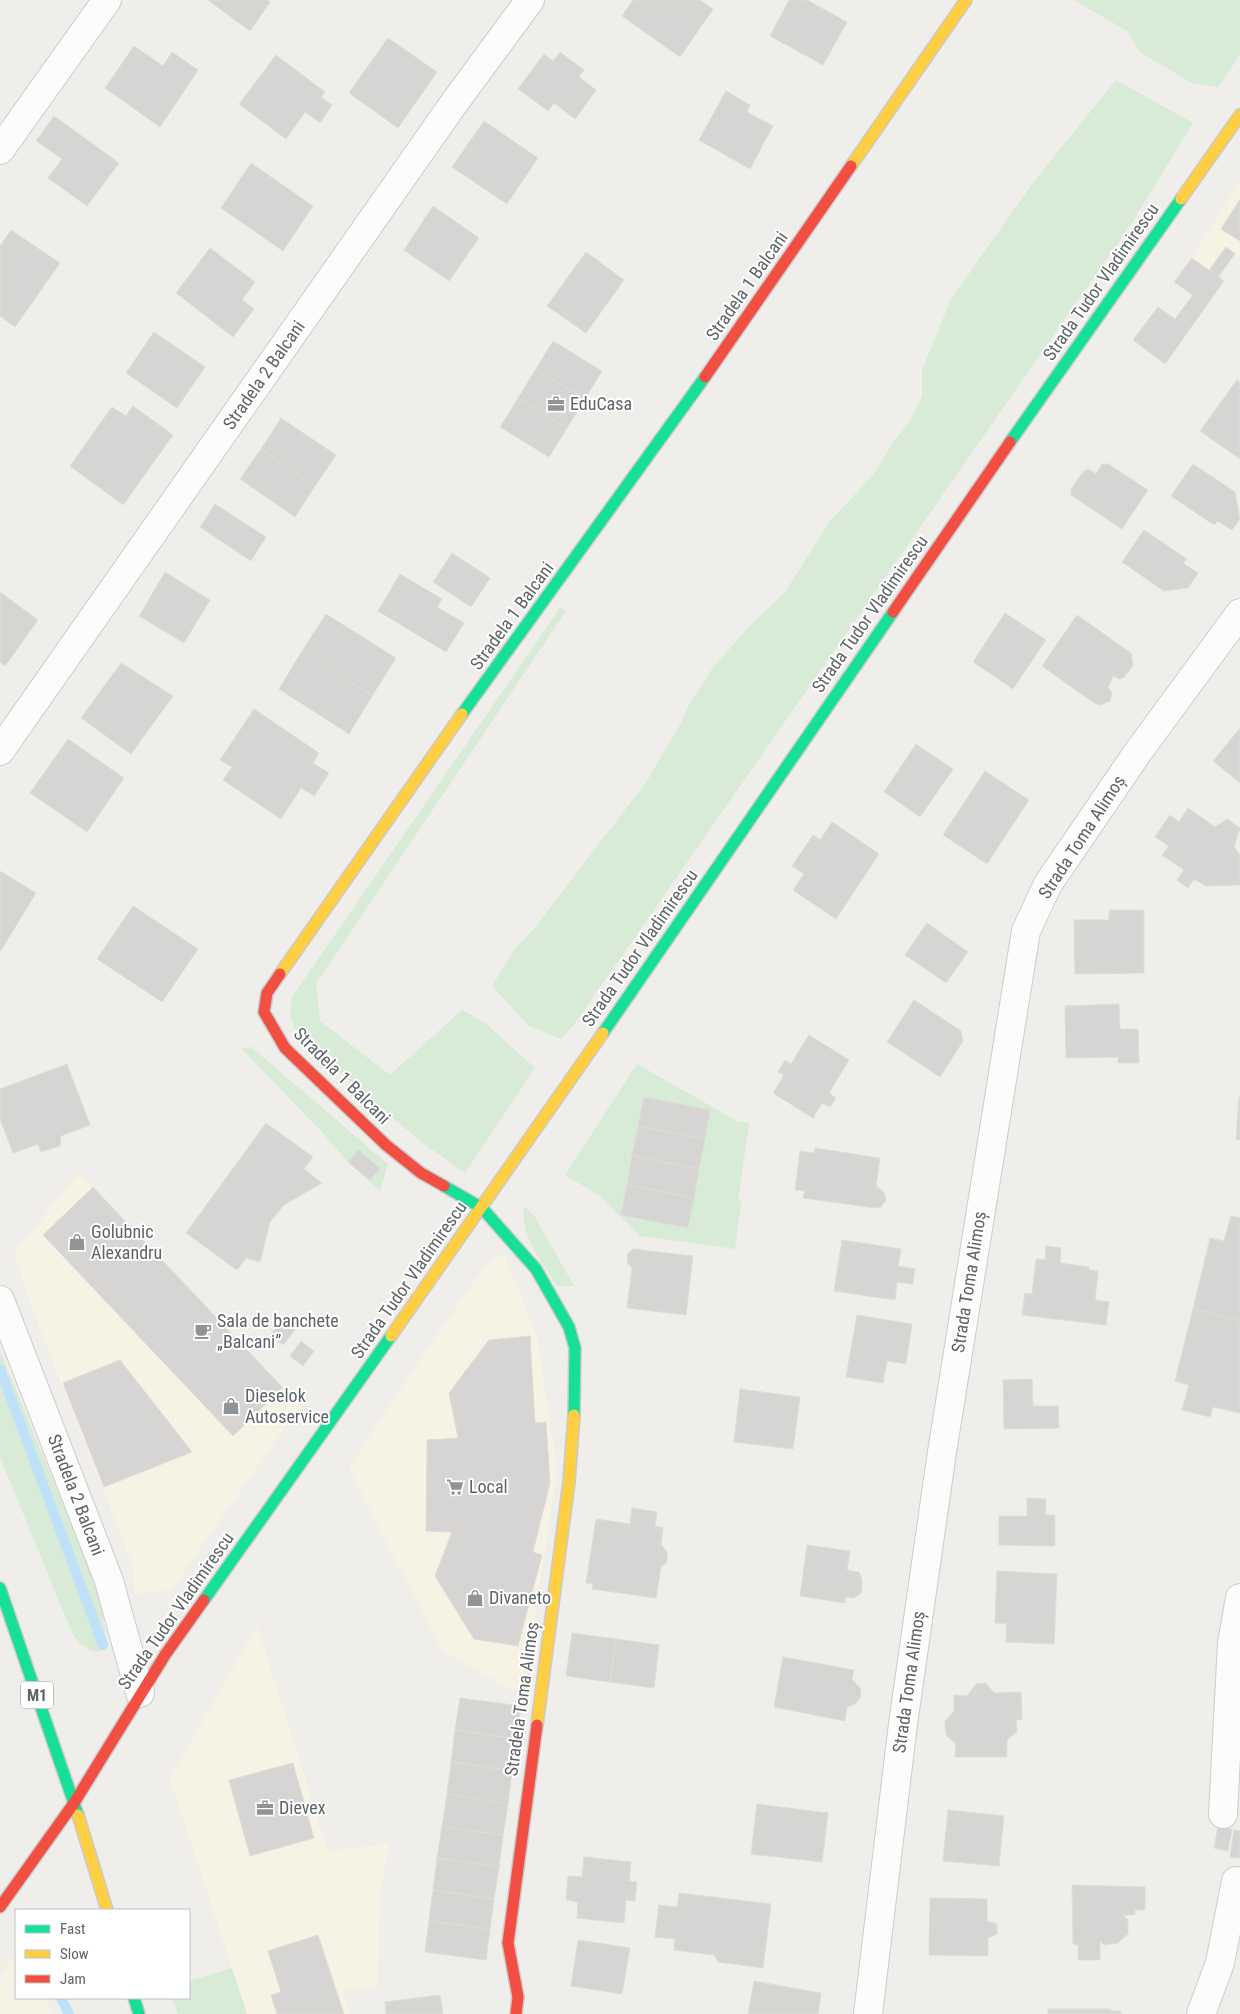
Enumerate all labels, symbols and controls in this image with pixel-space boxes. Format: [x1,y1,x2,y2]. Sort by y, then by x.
street label: Strada Tudor Vladimirescu [1038,199,1163,364]
street label: Stradela 1 Balcani [701,227,792,344]
street label: Stradela 2 Balcani [218,316,309,433]
place label: EduCasa [570,393,632,414]
office icon: EduCasa [546,394,566,414]
street label: Strada Tudor Vladimirescu [807,531,932,696]
street label: Stradela 1 Balcani [465,558,558,674]
street label: Strada Toma Alimoș [1034,771,1130,903]
street label: Strada Tudor Vladimirescu [577,865,702,1030]
street label: Stradela 1 Balcani [290,1023,395,1128]
street label: Strada Tudor Vladimirescu [346,1197,471,1362]
street label: Strada Toma Alimoș [947,1210,991,1354]
place label: Golubnic Alexandru [91,1221,162,1263]
shop icon: Golubnic Alexandru [67,1232,87,1252]
place label: Sala de banchete „Balcani” [217,1310,339,1352]
cafe icon: Sala de banchete „Balcani” [193,1321,213,1341]
place label: Dieselok Autoservice [245,1385,329,1427]
shop icon: Dieselok Autoservice [221,1396,241,1416]
street label: Stradela 2 Balcani [44,1431,109,1558]
place label: Local [469,1476,508,1497]
supermarket icon: Local [445,1477,465,1497]
street label: Strada Tudor Vladimirescu [113,1528,238,1693]
place label: Divaneto [489,1587,551,1608]
shop icon: Divaneto [465,1588,485,1608]
street label: Strada Toma Alimoș [888,1610,930,1754]
street label: Stradela Toma Alimoș [500,1620,544,1778]
road number: M1 [21,1682,53,1708]
place label: Dievex [279,1797,326,1818]
office icon: Dievex [255,1798,275,1818]
legend [15,1909,190,1999]
text: Fast [60,1920,85,1938]
text: Slow [60,1945,89,1963]
text: Jam [60,1970,86,1988]

